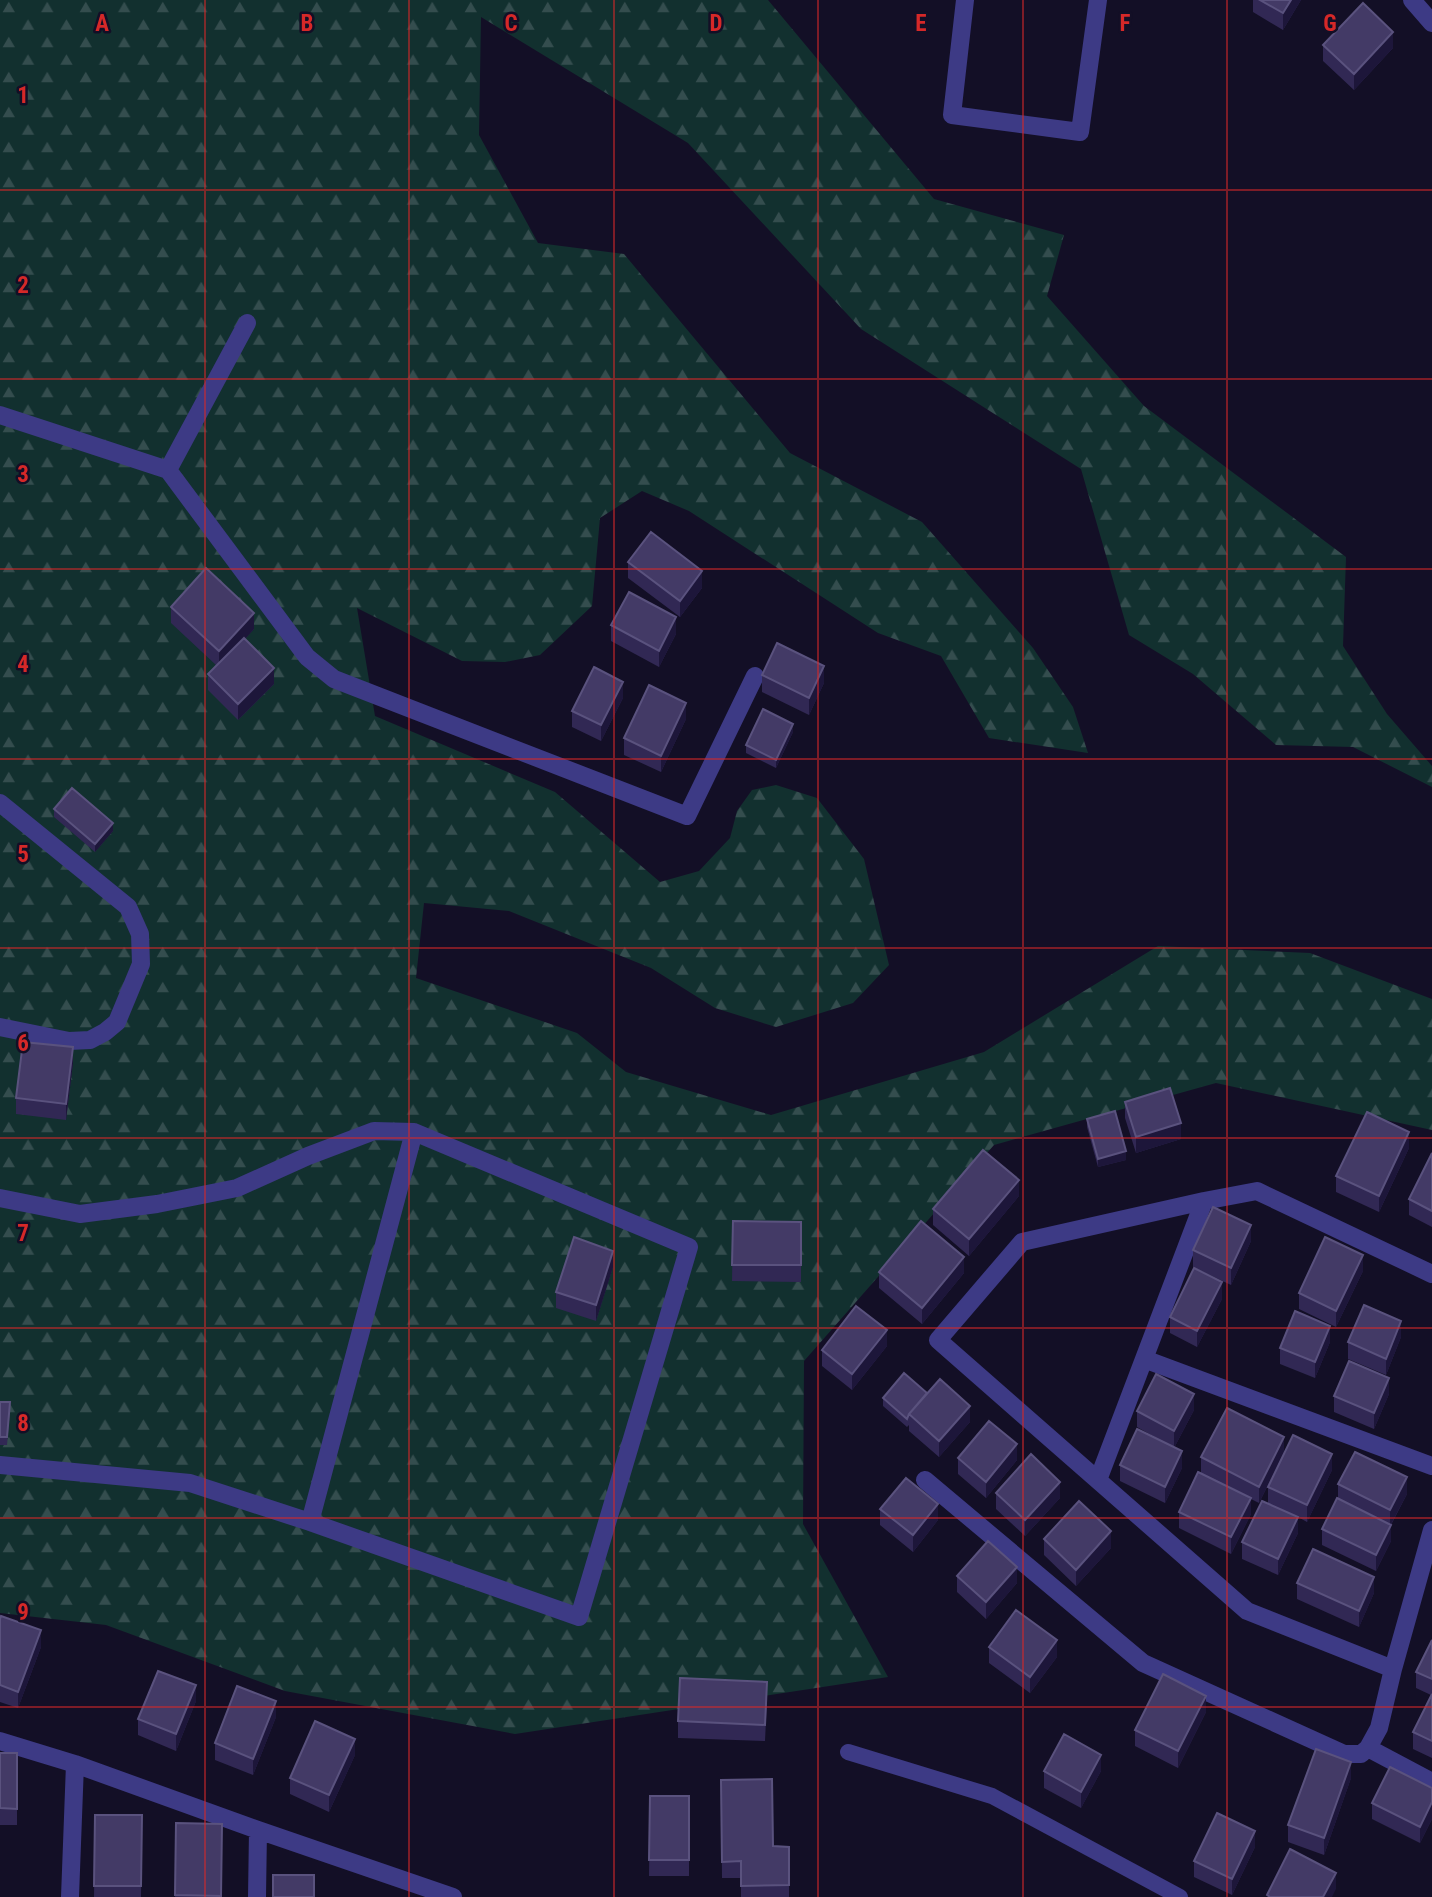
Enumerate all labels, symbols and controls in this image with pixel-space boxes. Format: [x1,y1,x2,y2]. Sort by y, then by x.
text: A [95,10,109,37]
text: B [301,10,313,37]
text: C [504,10,518,37]
text: D [710,10,723,37]
text: E [915,10,927,37]
text: F [1120,10,1131,37]
text: G [1323,10,1337,37]
text: 1 [17,82,29,109]
text: 2 [17,272,29,299]
text: 3 [17,461,29,488]
text: 4 [17,651,29,678]
text: 5 [17,841,29,868]
text: 6 [17,1030,29,1057]
text: 7 [17,1220,29,1247]
text: 8 [17,1410,29,1437]
text: 9 [17,1599,29,1626]

